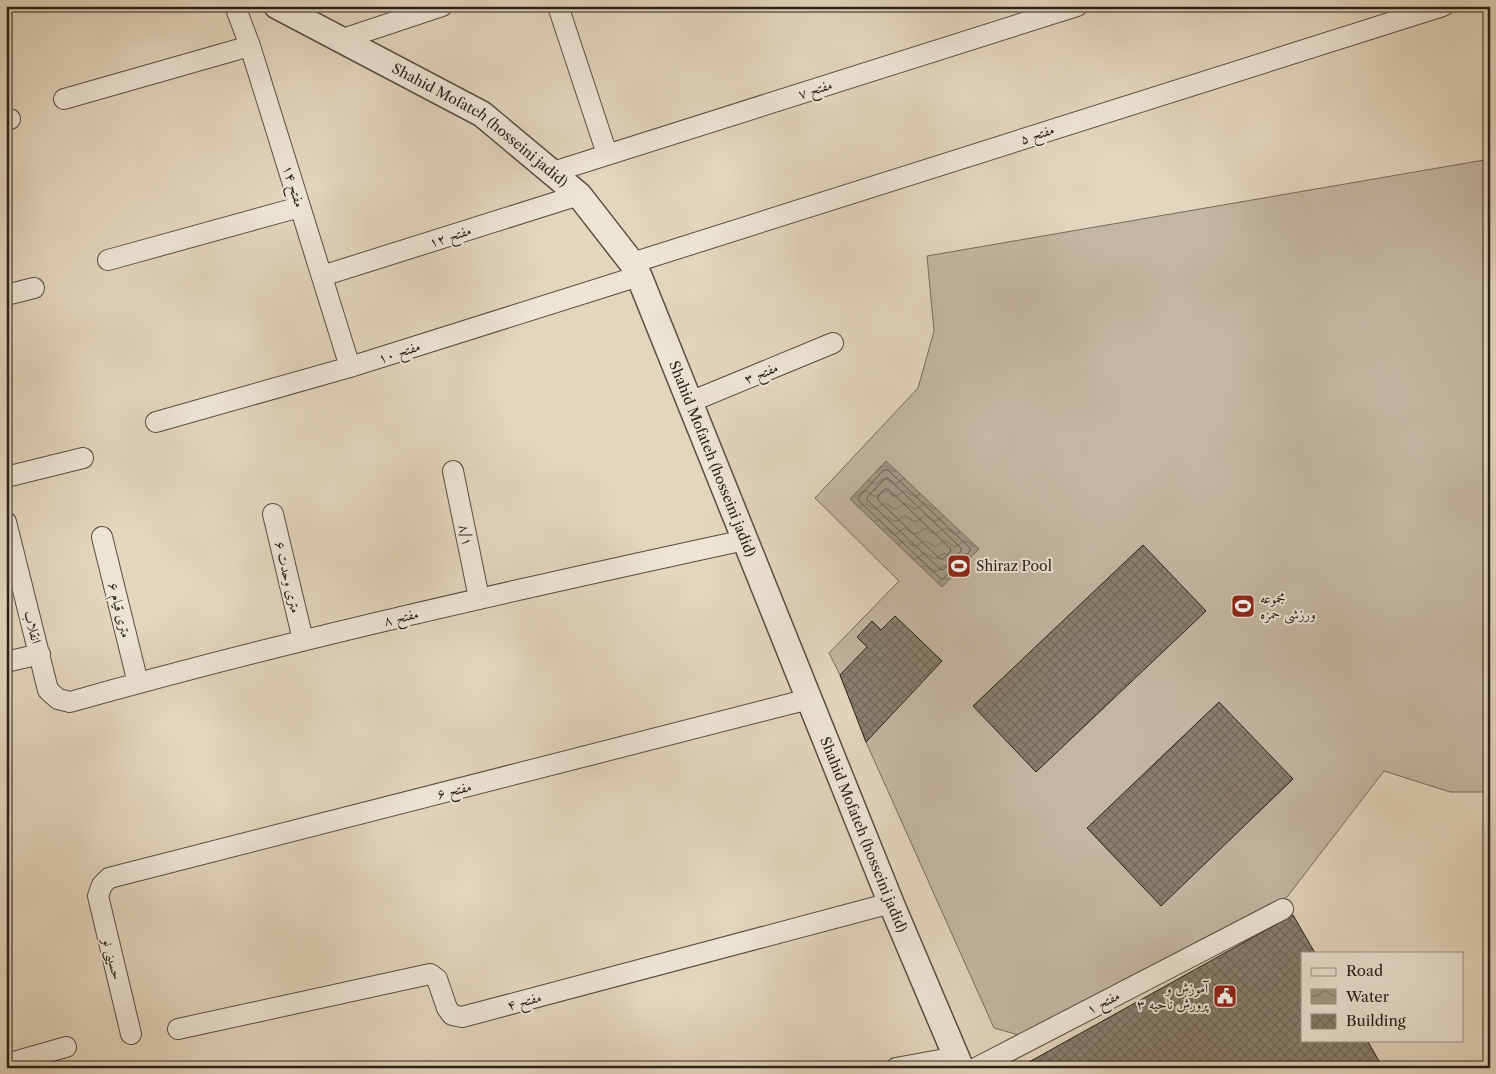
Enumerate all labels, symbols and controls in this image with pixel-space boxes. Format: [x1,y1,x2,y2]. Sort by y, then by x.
street label: Shahid Mofateh (hosseini jadid) [389,59,571,191]
street label: مفتح ۷ [796,75,836,107]
street label: مفتح ۵ [1018,120,1058,152]
street label: مفتح ۱۴ [275,163,309,210]
street label: مفتح ۱۲ [427,221,475,255]
street label: مفتح ۱۰ [376,337,424,371]
street label: Shahid Mofateh (hosseini jadid) [665,358,760,559]
street label: مفتح ۳ [741,358,782,392]
street label: ۸/۱ [455,523,477,547]
street label: ۶ متری وحدت [271,539,305,615]
sports icon: Shiraz Pool [946,553,972,579]
place label: Shiraz Pool [976,557,1052,575]
street label: ۶ متری قیام [101,580,136,641]
place label: مجموعه ورزشی حمزه [1260,589,1316,624]
sports icon: مجموعه ورزشی حمزه [1230,593,1256,619]
street label: مفتح ۸ [382,604,421,634]
street label: انقلاب [20,609,46,645]
street label: Shahid Mofateh (hosseini jadid) [816,734,911,935]
street label: مفتح ۶ [435,777,474,807]
street label: حسینی نو [98,935,127,982]
legend [1301,952,1464,1042]
text: Road [1346,961,1383,980]
place label: آموزش و پرورش ناحیه ۳ [1137,979,1210,1013]
public building icon: آموزش و پرورش ناحیه ۳ [1212,983,1238,1009]
street label: مفتح ۱ [1083,986,1125,1022]
text: Water [1345,987,1390,1006]
street label: مفتح ۴ [505,988,544,1018]
text: Building [1346,1011,1406,1030]

